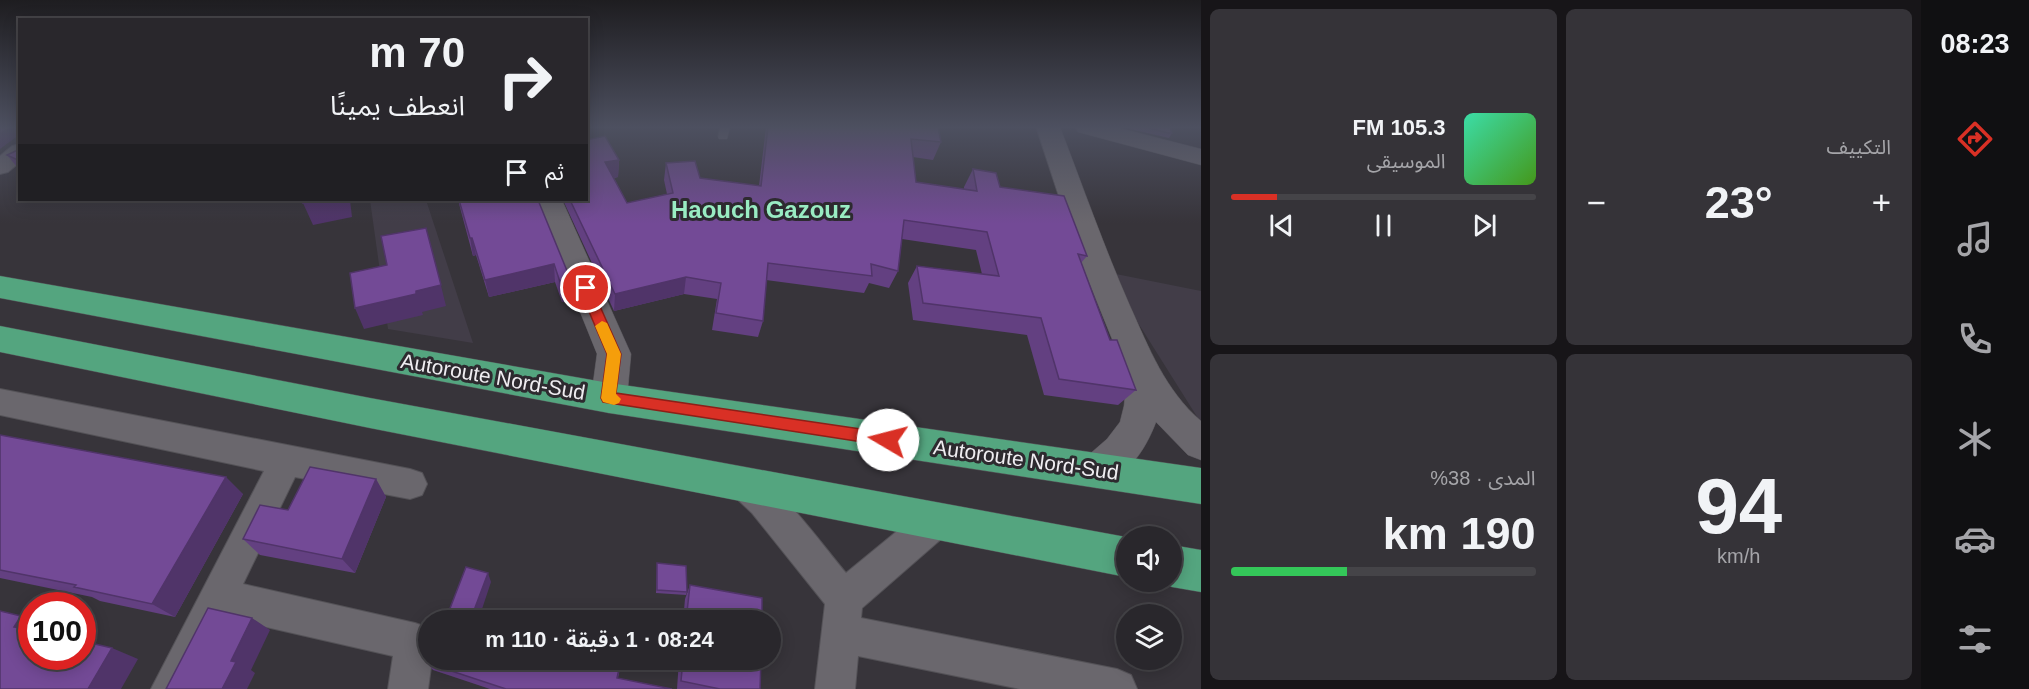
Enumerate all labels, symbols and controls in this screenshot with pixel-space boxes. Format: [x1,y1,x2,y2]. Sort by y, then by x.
text: 70 m [369,29,465,76]
text: 08:23 [1940,29,2010,59]
icon: right [486,42,564,120]
text: انعطف يمينًا [330,91,465,121]
text: 105.3 FM [1353,115,1446,140]
icon: directions [1954,118,1996,160]
text: التكييف [1827,136,1891,158]
text: الموسيقى [1367,150,1446,172]
icon: arrive [500,156,533,189]
text: ثم [545,160,564,185]
text: 23° [1705,177,1773,228]
text: − [1587,184,1606,221]
text: + [1872,184,1891,221]
district label: Haouch Gazouz [671,196,851,223]
icon: previous [1265,209,1298,242]
icon: pause [1367,209,1400,242]
icon: next [1468,209,1501,242]
icon: music [1954,218,1996,260]
pin [560,262,611,313]
icon: arrive [569,271,602,304]
icon: phone [1954,318,1996,360]
street label: Autoroute Nord-Sud [399,349,587,404]
position arrow [856,408,920,472]
icon: climate [1954,418,1996,460]
street label: Autoroute Nord-Sud [932,435,1120,484]
text: 94 [1695,462,1782,550]
text: المدى · 38% [1430,467,1536,489]
text: 190 km [1383,508,1536,559]
icon: car [1954,518,1996,560]
map controls [1116,526,1182,670]
button: sound [1116,526,1182,592]
text: km/h [1717,545,1760,567]
speed limit sign: 100 [18,592,96,670]
button: layers [1116,604,1182,670]
icon: filters [1954,618,1996,660]
text: 08:24 · 1 دقيقة · 110 m [485,627,714,652]

